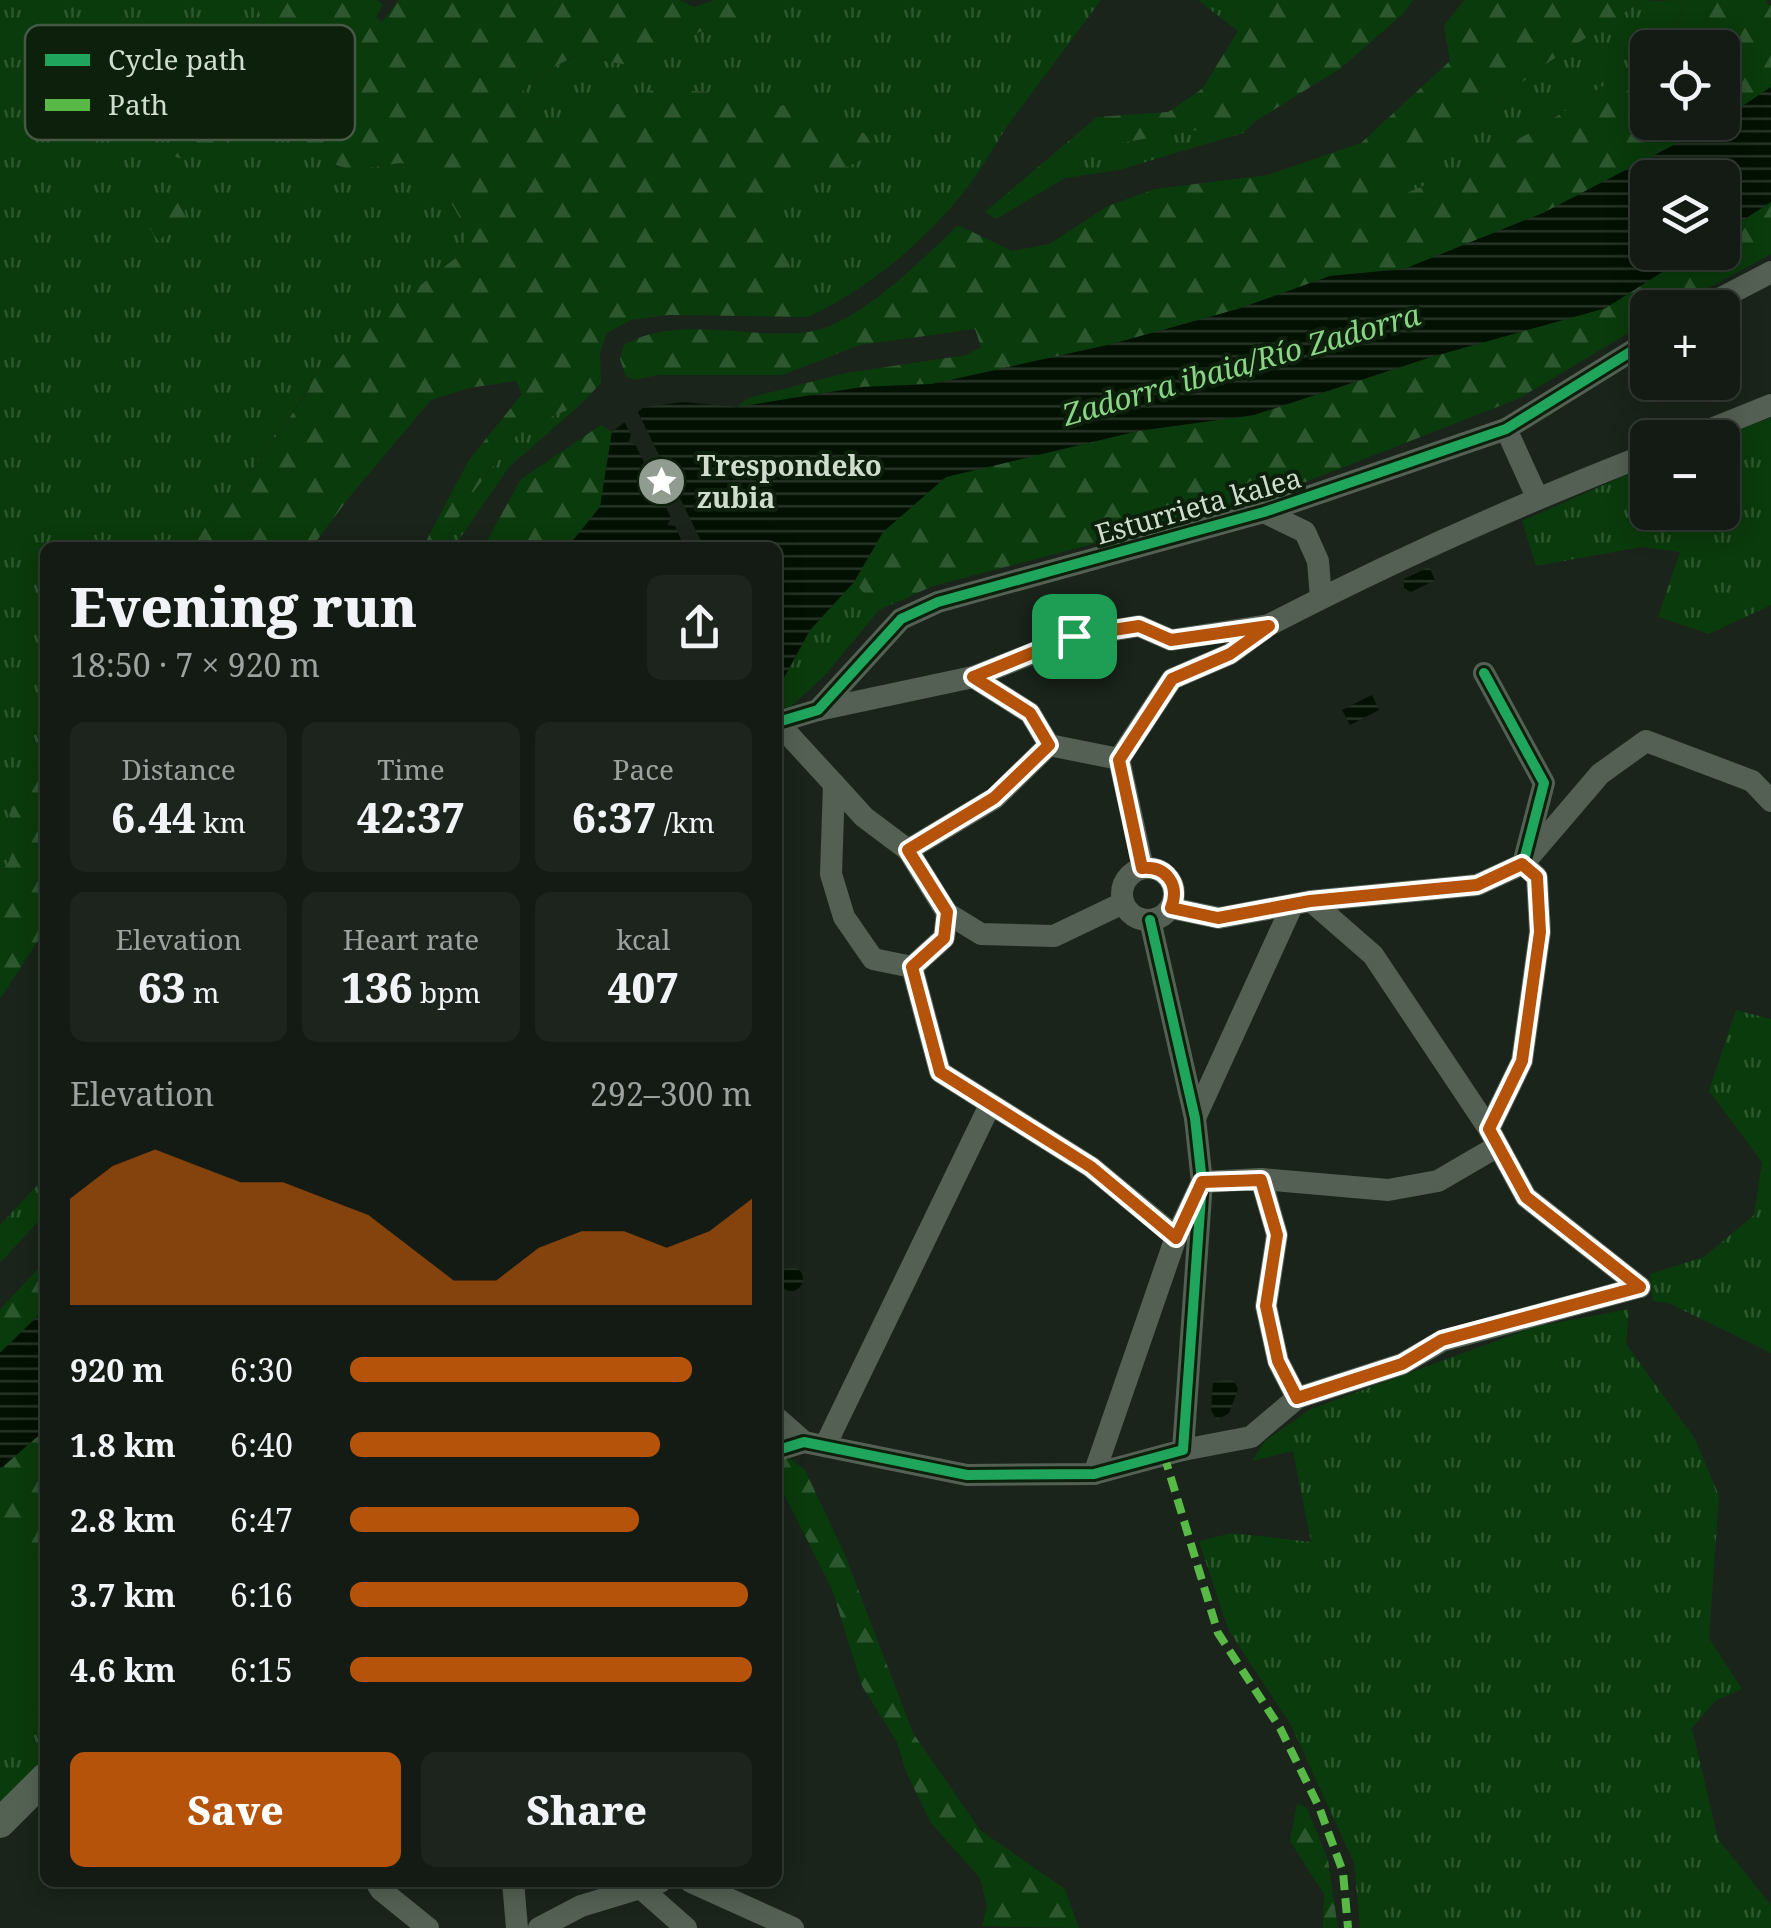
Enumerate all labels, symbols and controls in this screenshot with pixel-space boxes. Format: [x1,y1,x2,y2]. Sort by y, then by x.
legend [25,25,355,140]
map controls [1630,30,1740,530]
button: locate [1630,30,1740,140]
text: Cycle path [108,40,246,78]
text: Path [108,85,168,123]
button: layers [1630,160,1740,270]
button: + [1630,290,1740,400]
water label: Zadorra ibaia/Río Zadorra [1056,293,1425,435]
button: − [1630,420,1740,530]
place label: Trespondeko zubia [697,446,882,516]
place icon: Trespondeko zubia [636,455,688,507]
street label: Esturrieta kalea [1091,457,1305,553]
text: Evening run [70,568,417,643]
button: share [647,575,752,680]
pin [1032,594,1117,679]
icon: arrive [1047,609,1102,664]
text: 18:50 · 7 × 920 m [70,643,320,686]
text: Distance [121,750,236,788]
text: Time [377,750,445,788]
text: Pace [613,750,674,788]
text: 6.44 [111,788,196,845]
text: 42:37 [357,788,465,845]
text: 6:37 [572,788,656,845]
text: km [196,803,246,841]
text: /km [656,803,715,841]
text: Elevation [116,920,242,958]
text: Heart rate [343,920,479,958]
text: kcal [616,920,670,958]
text: 63 [138,958,186,1015]
text: 136 [341,958,413,1015]
text: 407 [608,958,679,1015]
text: m [186,973,219,1011]
text: bpm [413,973,481,1011]
text: Elevation [70,1072,214,1115]
text: 292–300 m [590,1072,752,1115]
text: 920 m [70,1348,164,1391]
text: 6:30 [230,1348,293,1391]
text: 1.8 km [70,1423,176,1466]
text: 6:40 [230,1423,293,1466]
text: 2.8 km [70,1498,176,1541]
text: 6:47 [230,1498,293,1541]
text: 3.7 km [70,1573,176,1616]
text: 6:16 [230,1573,293,1616]
text: 4.6 km [70,1648,176,1691]
text: 6:15 [230,1648,293,1691]
button: Save [70,1752,401,1867]
button: Share [421,1752,752,1867]

